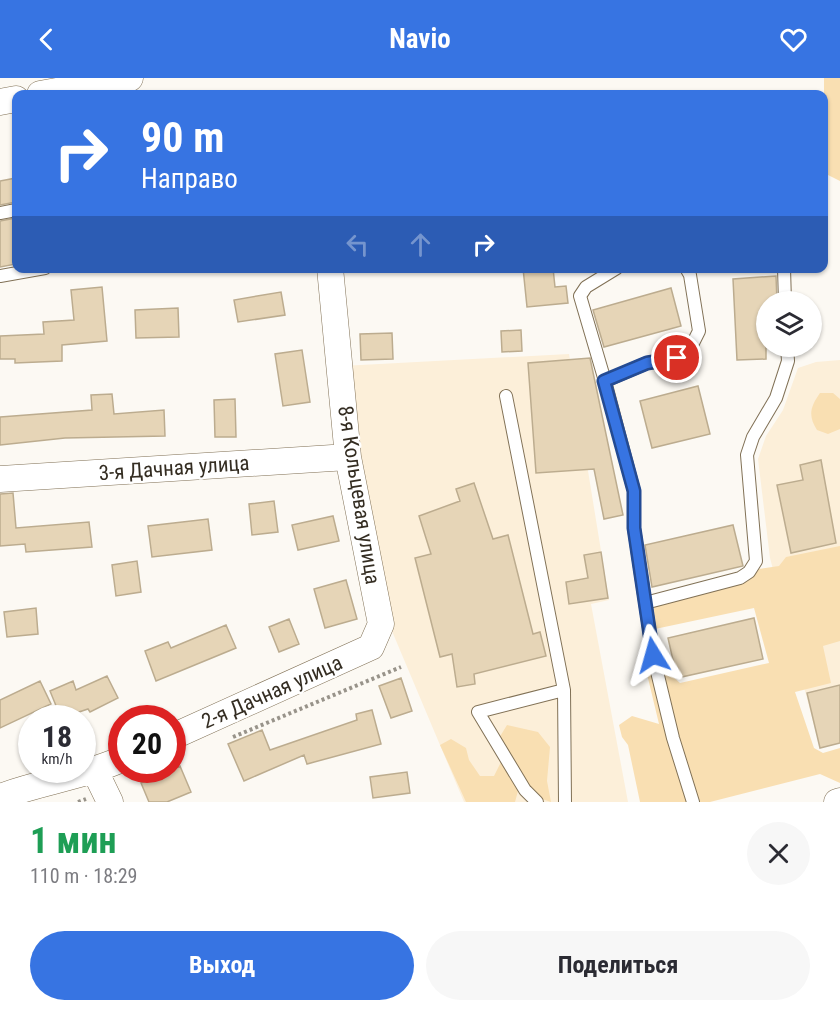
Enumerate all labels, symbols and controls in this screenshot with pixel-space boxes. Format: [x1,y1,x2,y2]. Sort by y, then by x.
icon: back [30,23,63,56]
text: Navio [389,23,451,55]
icon: heart [777,23,810,56]
text: 90 m [141,113,224,162]
icon: right [42,114,120,192]
text: Направо [141,163,238,195]
icon: left [341,228,374,261]
icon: ahead [404,228,437,261]
icon: right [467,228,500,261]
map controls [756,291,822,357]
button: layers [756,291,822,357]
pin [651,332,702,383]
icon: arrive [660,341,693,374]
street label: 8-я Кольцевая улица [333,404,385,586]
street label: 3-я Дачная улица [98,451,250,485]
position arrow [621,623,685,687]
street label: 2-я Дачная улица [198,650,346,734]
speed limit sign: 20 [108,705,186,783]
text: 18 [42,719,72,754]
text: km/h [42,750,72,768]
text: 1 мин [30,820,116,862]
button: close [747,822,810,885]
text: 110 m · 18:29 [30,864,137,888]
button: Выход [30,931,414,1000]
button: Поделиться [426,931,810,1000]

